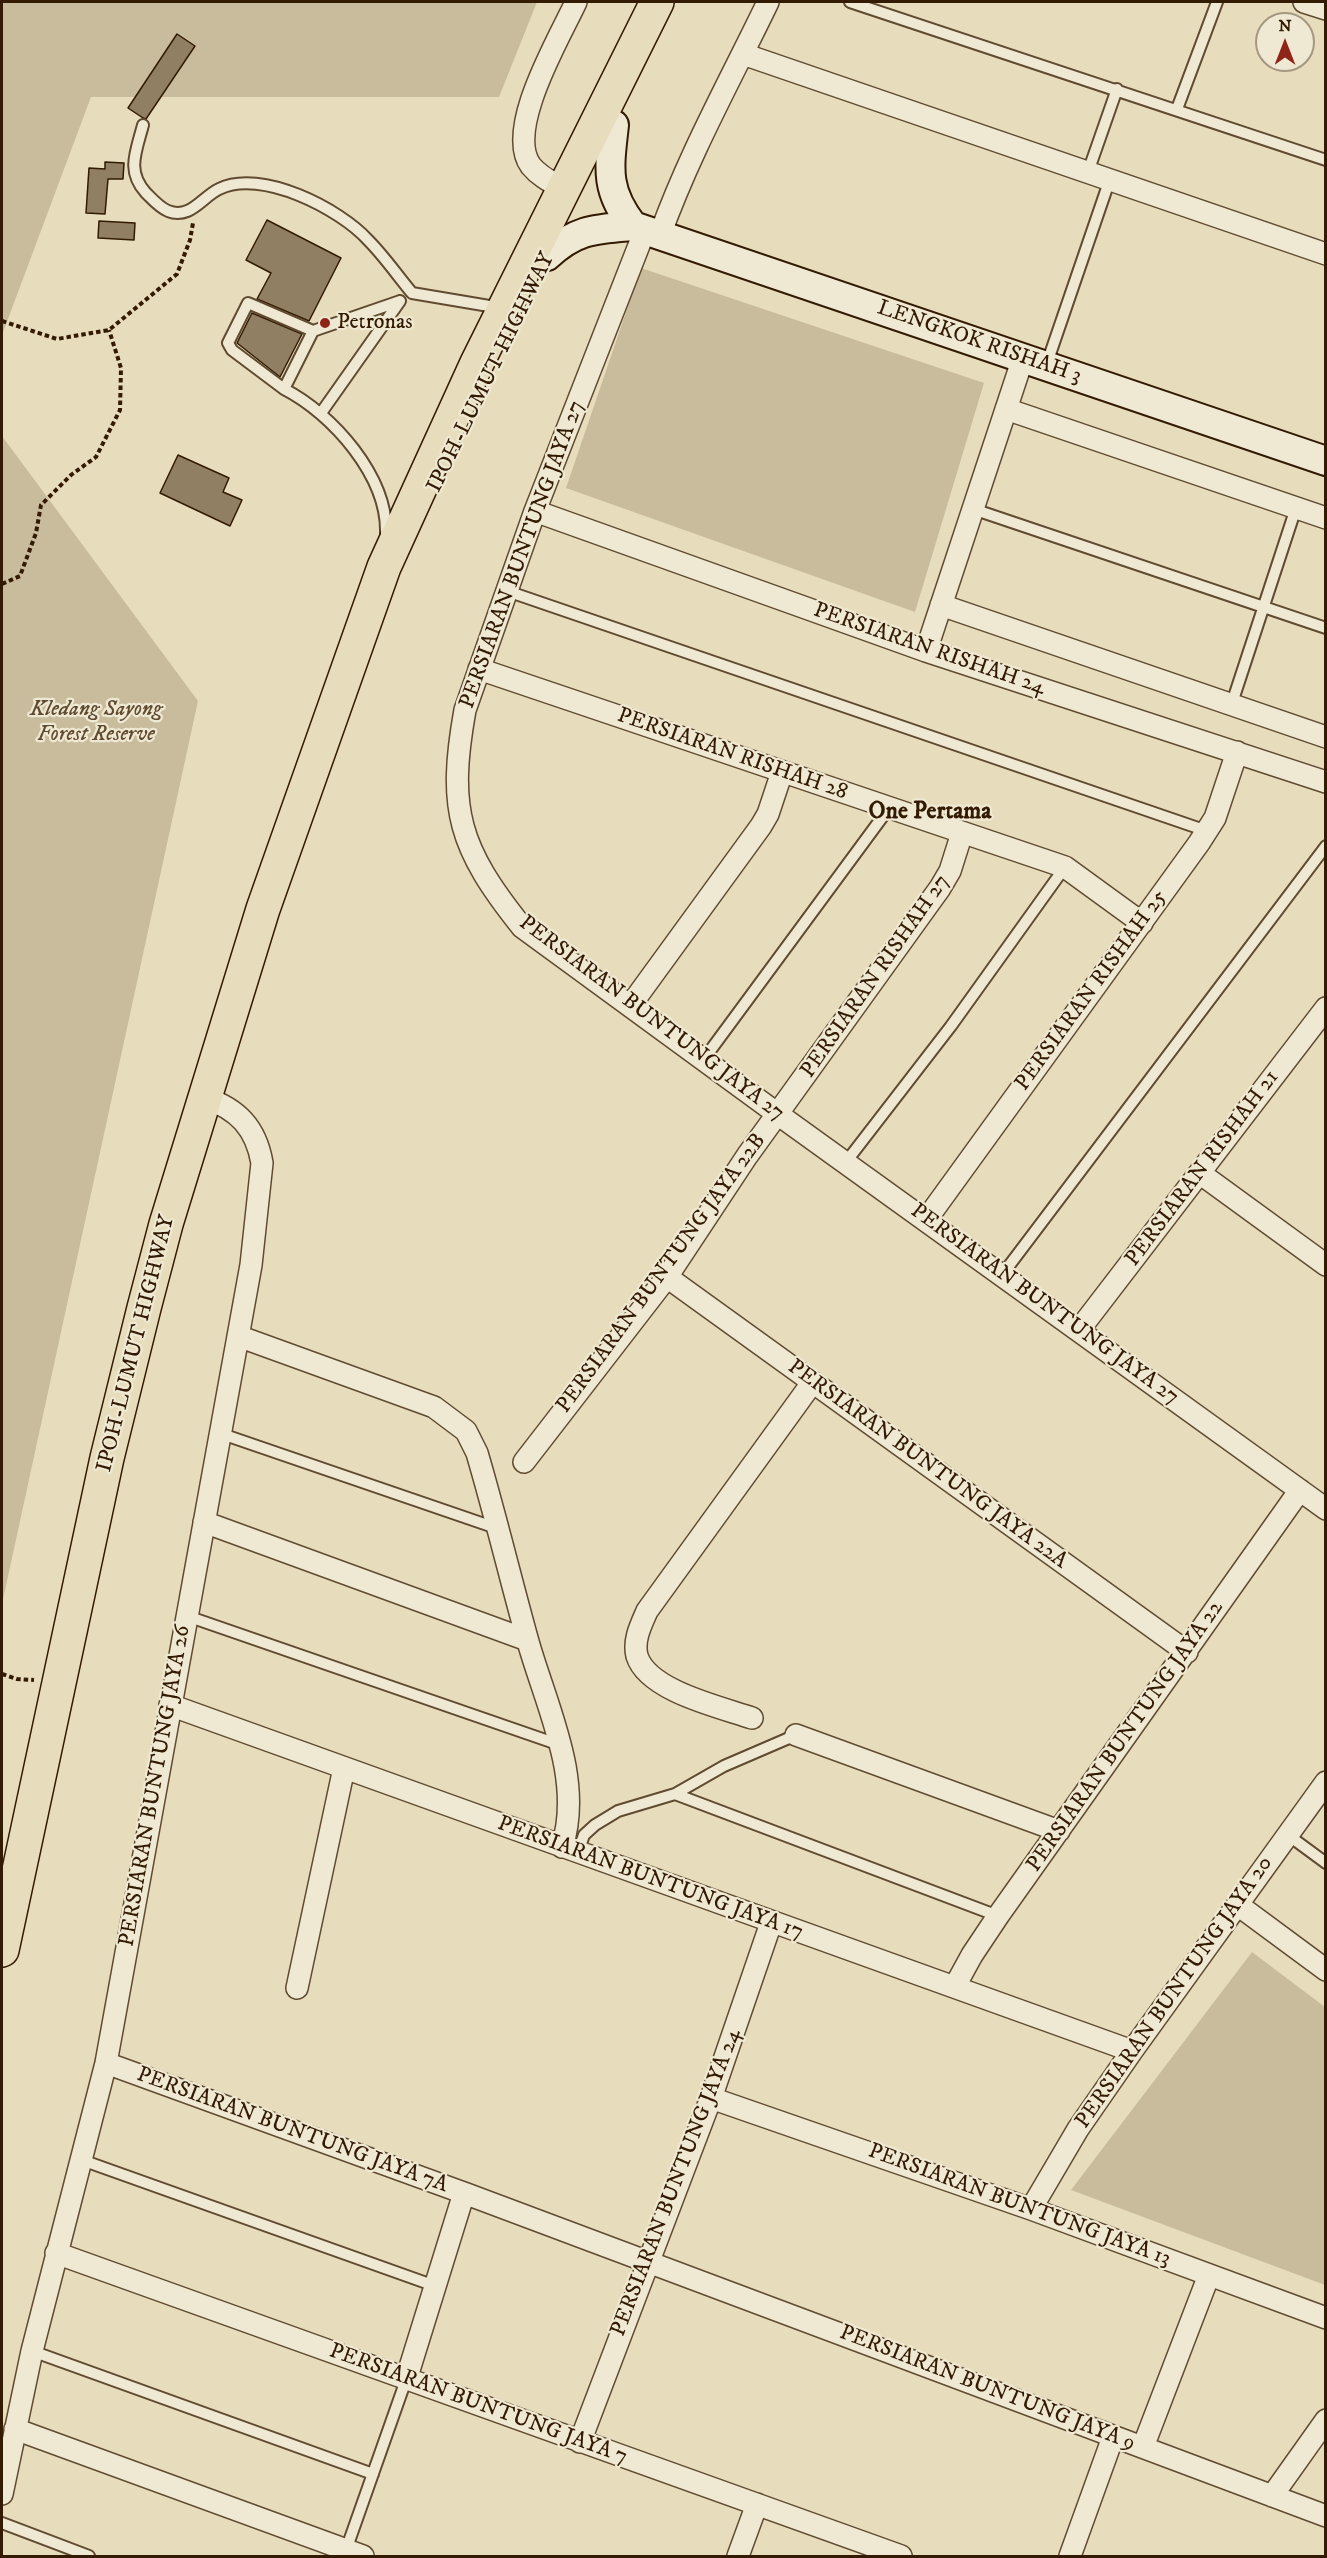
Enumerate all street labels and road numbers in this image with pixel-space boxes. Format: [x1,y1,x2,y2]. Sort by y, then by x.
street label: IPOH-LUMUT HIGHWAY [422,249,562,497]
street label: LENGKOK RISHAH 3 [873,296,1085,390]
street label: PERSIARAN BUNTUNG JAYA 27 [455,398,591,712]
street label: PERSIARAN RISHAH 24 [810,598,1048,702]
street label: PERSIARAN RISHAH 28 [613,703,851,807]
street label: PERSIARAN RISHAH 27 [796,870,956,1084]
street label: PERSIARAN RISHAH 25 [1010,886,1174,1096]
street label: PERSIARAN BUNTUNG JAYA 27 [513,911,789,1127]
street label: PERSIARAN RISHAH 21 [1121,1066,1285,1272]
street label: PERSIARAN BUNTUNG JAYA 22B [552,1129,772,1419]
street label: PERSIARAN BUNTUNG JAYA 27 [905,1199,1183,1411]
street label: IPOH-LUMUT HIGHWAY [92,1213,182,1475]
street label: PERSIARAN BUNTUNG JAYA 22A [782,1355,1072,1575]
street label: PERSIARAN BUNTUNG JAYA 22 [1022,1596,1230,1878]
street label: PERSIARAN BUNTUNG JAYA 26 [115,1623,197,1949]
street label: PERSIARAN BUNTUNG JAYA 17 [494,1811,806,1947]
street label: PERSIARAN BUNTUNG JAYA 20 [1071,1852,1279,2134]
street label: PERSIARAN BUNTUNG JAYA 24 [606,2026,748,2340]
street label: PERSIARAN BUNTUNG JAYA 7A [133,2062,451,2200]
street label: PERSIARAN BUNTUNG JAYA 13 [864,2139,1174,2273]
street label: PERSIARAN BUNTUNG JAYA 9 [835,2320,1139,2458]
street label: PERSIARAN BUNTUNG JAYA 7 [325,2339,631,2471]

